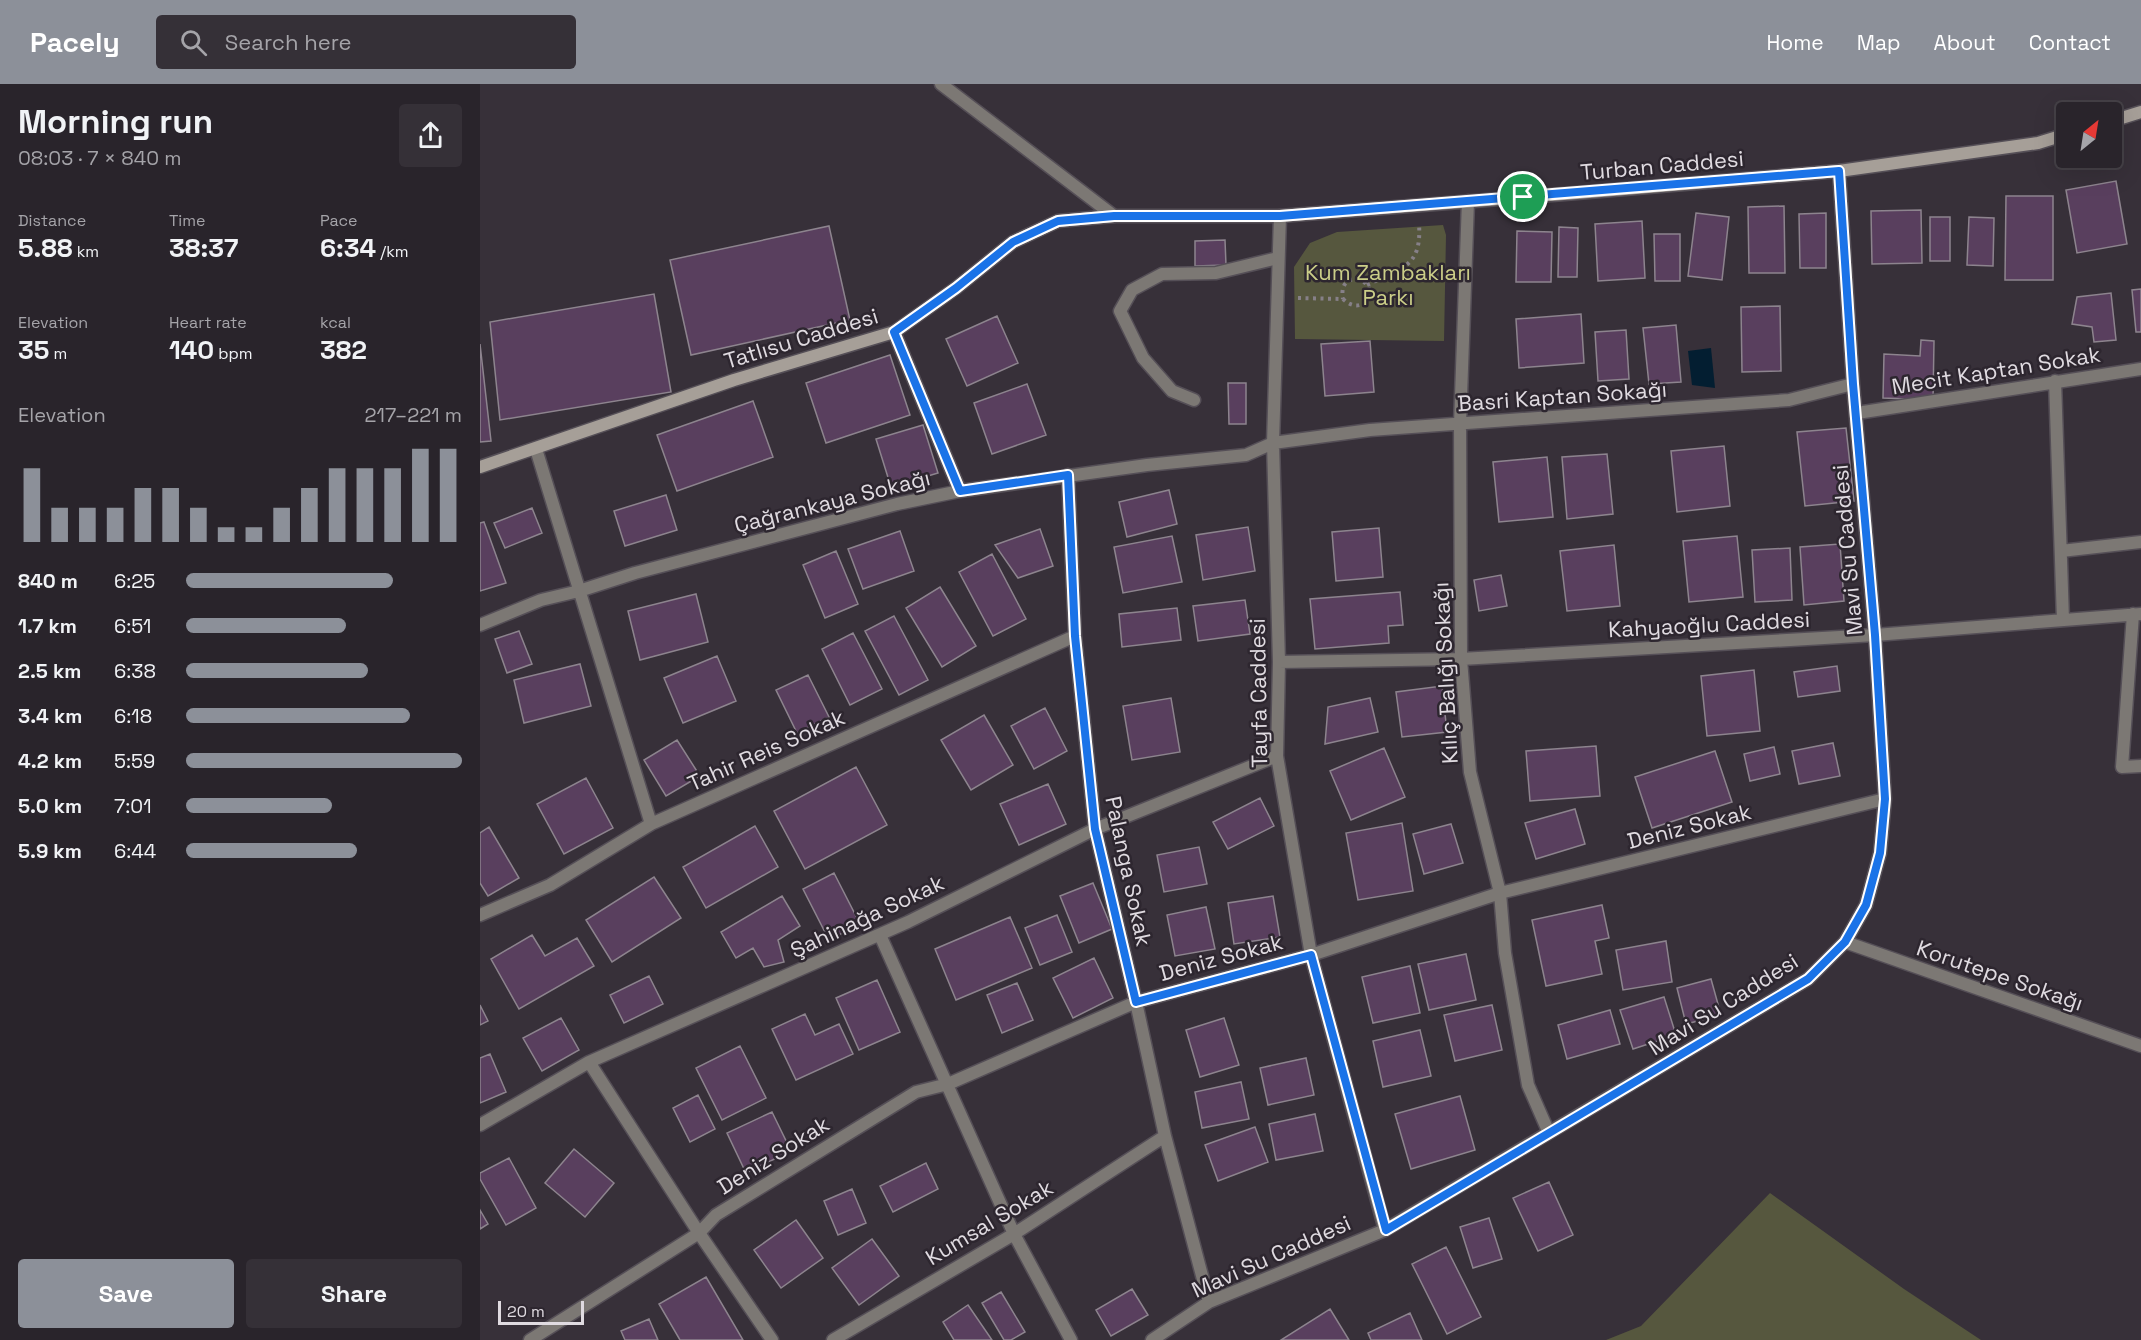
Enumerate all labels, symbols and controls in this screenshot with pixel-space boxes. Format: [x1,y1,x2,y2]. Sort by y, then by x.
search box [156,15,576,69]
text: Pacely [30,24,120,60]
icon: search [177,26,210,59]
text: Search here [225,28,352,56]
text: Home [1766,29,1824,56]
text: Map [1857,29,1901,56]
text: About [1934,29,1996,56]
text: Contact [2029,29,2111,56]
text: Morning run [18,101,213,143]
north arrow [2056,102,2122,168]
map controls [2056,102,2122,168]
button: share [399,104,462,167]
street label: Turban Caddesi [1579,144,1745,186]
text: 08:03 · 7 × 840 m [18,145,181,171]
pin [1497,171,1548,222]
icon: arrive [1506,180,1539,213]
text: Distance [18,210,86,231]
text: Time [169,210,205,231]
text: Pace [320,210,357,231]
text: 5.88 [18,231,73,265]
text: 38:37 [169,231,238,265]
text: 6:34 [320,231,376,265]
text: km [73,241,99,262]
text: /km [376,241,409,262]
park label: Kum Zambakları Parkı [1305,258,1471,311]
street label: Tatlısu Caddesi [721,301,881,375]
text: Elevation [18,312,88,333]
text: Heart rate [169,312,247,333]
text: kcal [320,312,351,333]
text: 35 [18,333,49,367]
text: 140 [169,333,214,367]
text: 382 [320,333,367,367]
street label: Mecit Kaptan Sokak [1890,340,2103,400]
text: m [49,343,67,364]
text: bpm [214,343,253,364]
street label: Basri Kaptan Sokağı [1456,375,1668,417]
text: Elevation [18,402,106,428]
text: 217–221 m [365,402,462,428]
street label: Çağrankaya Sokağı [731,463,933,539]
street label: Mavi Su Caddesi [1826,463,1868,637]
text: 840 m [18,568,78,594]
text: 6:25 [114,568,155,594]
street label: Kılıç Balığı Sokağı [1426,581,1464,765]
street label: Kahyaoğlu Caddesi [1607,605,1811,643]
text: 1.7 km [18,613,77,639]
text: 6:51 [114,613,151,639]
street label: Tayfa Caddesi [1243,618,1273,768]
text: 2.5 km [18,658,81,684]
text: 6:38 [114,658,156,684]
text: 3.4 km [18,703,82,729]
text: 6:18 [114,703,152,729]
street label: Tahir Reis Sokak [683,703,849,797]
text: 4.2 km [18,748,82,774]
text: 5:59 [114,748,155,774]
text: 5.0 km [18,793,82,819]
text: 7:01 [114,793,152,819]
street label: Palanga Sokak [1099,793,1159,949]
street label: Deniz Sokak [1624,797,1754,855]
text: 5.9 km [18,838,82,864]
text: 6:44 [114,838,156,864]
street label: Şahinağa Sokak [786,868,948,964]
street label: Deniz Sokak [1156,927,1286,987]
street label: Korutepe Sokağı [1913,933,2087,1017]
street label: Mavi Su Caddesi [1643,947,1803,1061]
street label: Deniz Sokak [712,1109,834,1200]
street label: Kumsal Sokak [920,1173,1058,1271]
street label: Mavi Su Caddesi [1187,1208,1355,1304]
button: Save [18,1259,234,1328]
button: Share [246,1259,462,1328]
scale bar [498,1298,584,1326]
text: 20 m [507,1301,545,1322]

